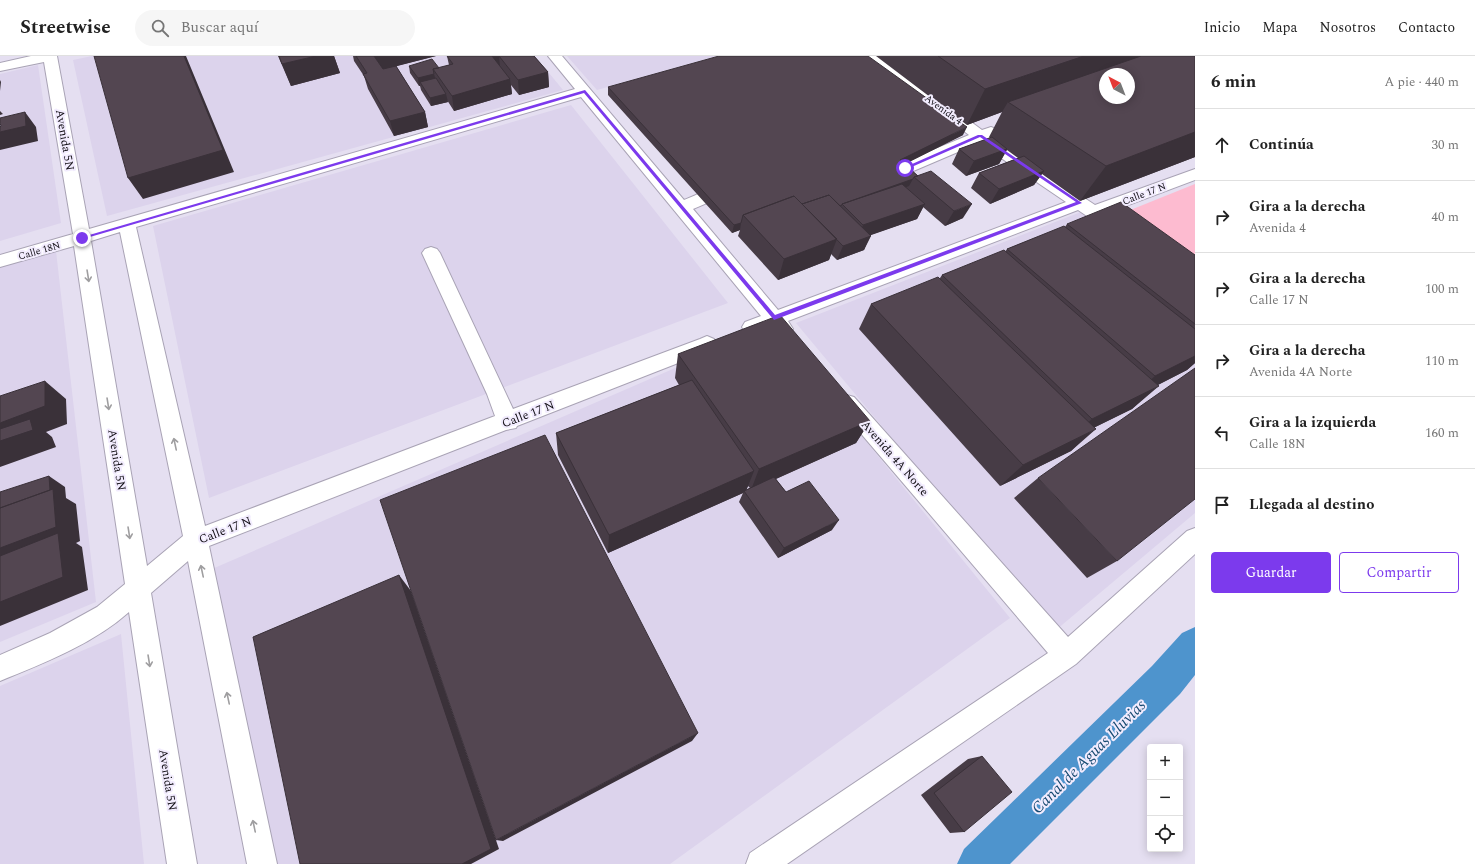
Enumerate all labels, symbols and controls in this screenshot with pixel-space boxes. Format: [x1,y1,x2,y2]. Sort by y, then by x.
search box [135,10,415,46]
text: Streetwise [20,13,111,42]
text: Buscar aquí [181,16,259,39]
icon: search [149,17,171,39]
text: Inicio [1204,17,1240,38]
text: Mapa [1262,17,1297,38]
text: Nosotros [1319,17,1376,38]
text: Contacto [1398,17,1455,38]
north arrow [1099,68,1135,104]
text: 6 min [1211,69,1256,95]
text: A pie · 440 m [1385,72,1459,92]
street label: Avenida 4 [921,91,966,129]
street label: Avenida 5N [50,108,79,172]
text: Continúa [1249,133,1314,156]
icon: ahead [1211,134,1233,156]
text: 30 m [1432,135,1459,155]
route start [896,159,914,177]
street label: Calle 17 N [1120,178,1169,210]
text: Gira a la derecha [1249,195,1365,218]
icon: right [1211,206,1233,228]
text: 40 m [1432,207,1459,227]
text: Avenida 4 [1249,218,1306,238]
route end [73,229,91,247]
street label: Calle 18N [16,237,62,265]
text: Gira a la derecha [1249,267,1365,290]
one-way arrow [84,269,92,282]
icon: right [1211,278,1233,300]
text: 100 m [1425,279,1459,299]
text: Calle 17 N [1249,290,1309,310]
text: Gira a la derecha [1249,339,1365,362]
icon: right [1211,350,1233,372]
text: 110 m [1425,351,1459,371]
text: Avenida 4A Norte [1249,362,1352,382]
street label: Calle 17 N [499,396,557,433]
one-way arrow [104,398,112,411]
text: Gira a la izquierda [1249,411,1376,434]
street label: Avenida 4A Norte [856,416,933,501]
icon: left [1211,422,1233,444]
text: 160 m [1425,423,1459,443]
street label: Avenida 5N [102,428,131,492]
text: Calle 18N [1249,434,1305,454]
one-way arrow [170,438,178,451]
text: Llegada al destino [1249,493,1374,516]
icon: arrive [1211,494,1233,516]
street label: Calle 17 N [196,512,254,549]
one-way arrow [125,526,133,539]
button: Guardar [1211,552,1331,593]
button: Compartir [1339,552,1459,593]
one-way arrow [197,565,205,578]
one-way arrow [145,654,153,667]
one-way arrow [224,692,232,705]
water label: Canal de Aguas Lluvias [1026,694,1152,819]
map controls [1147,744,1183,852]
button: + [1147,744,1183,780]
street label: Avenida 5N [153,748,182,812]
button: − [1147,780,1183,816]
button: locate [1147,816,1183,852]
one-way arrow [250,820,258,833]

